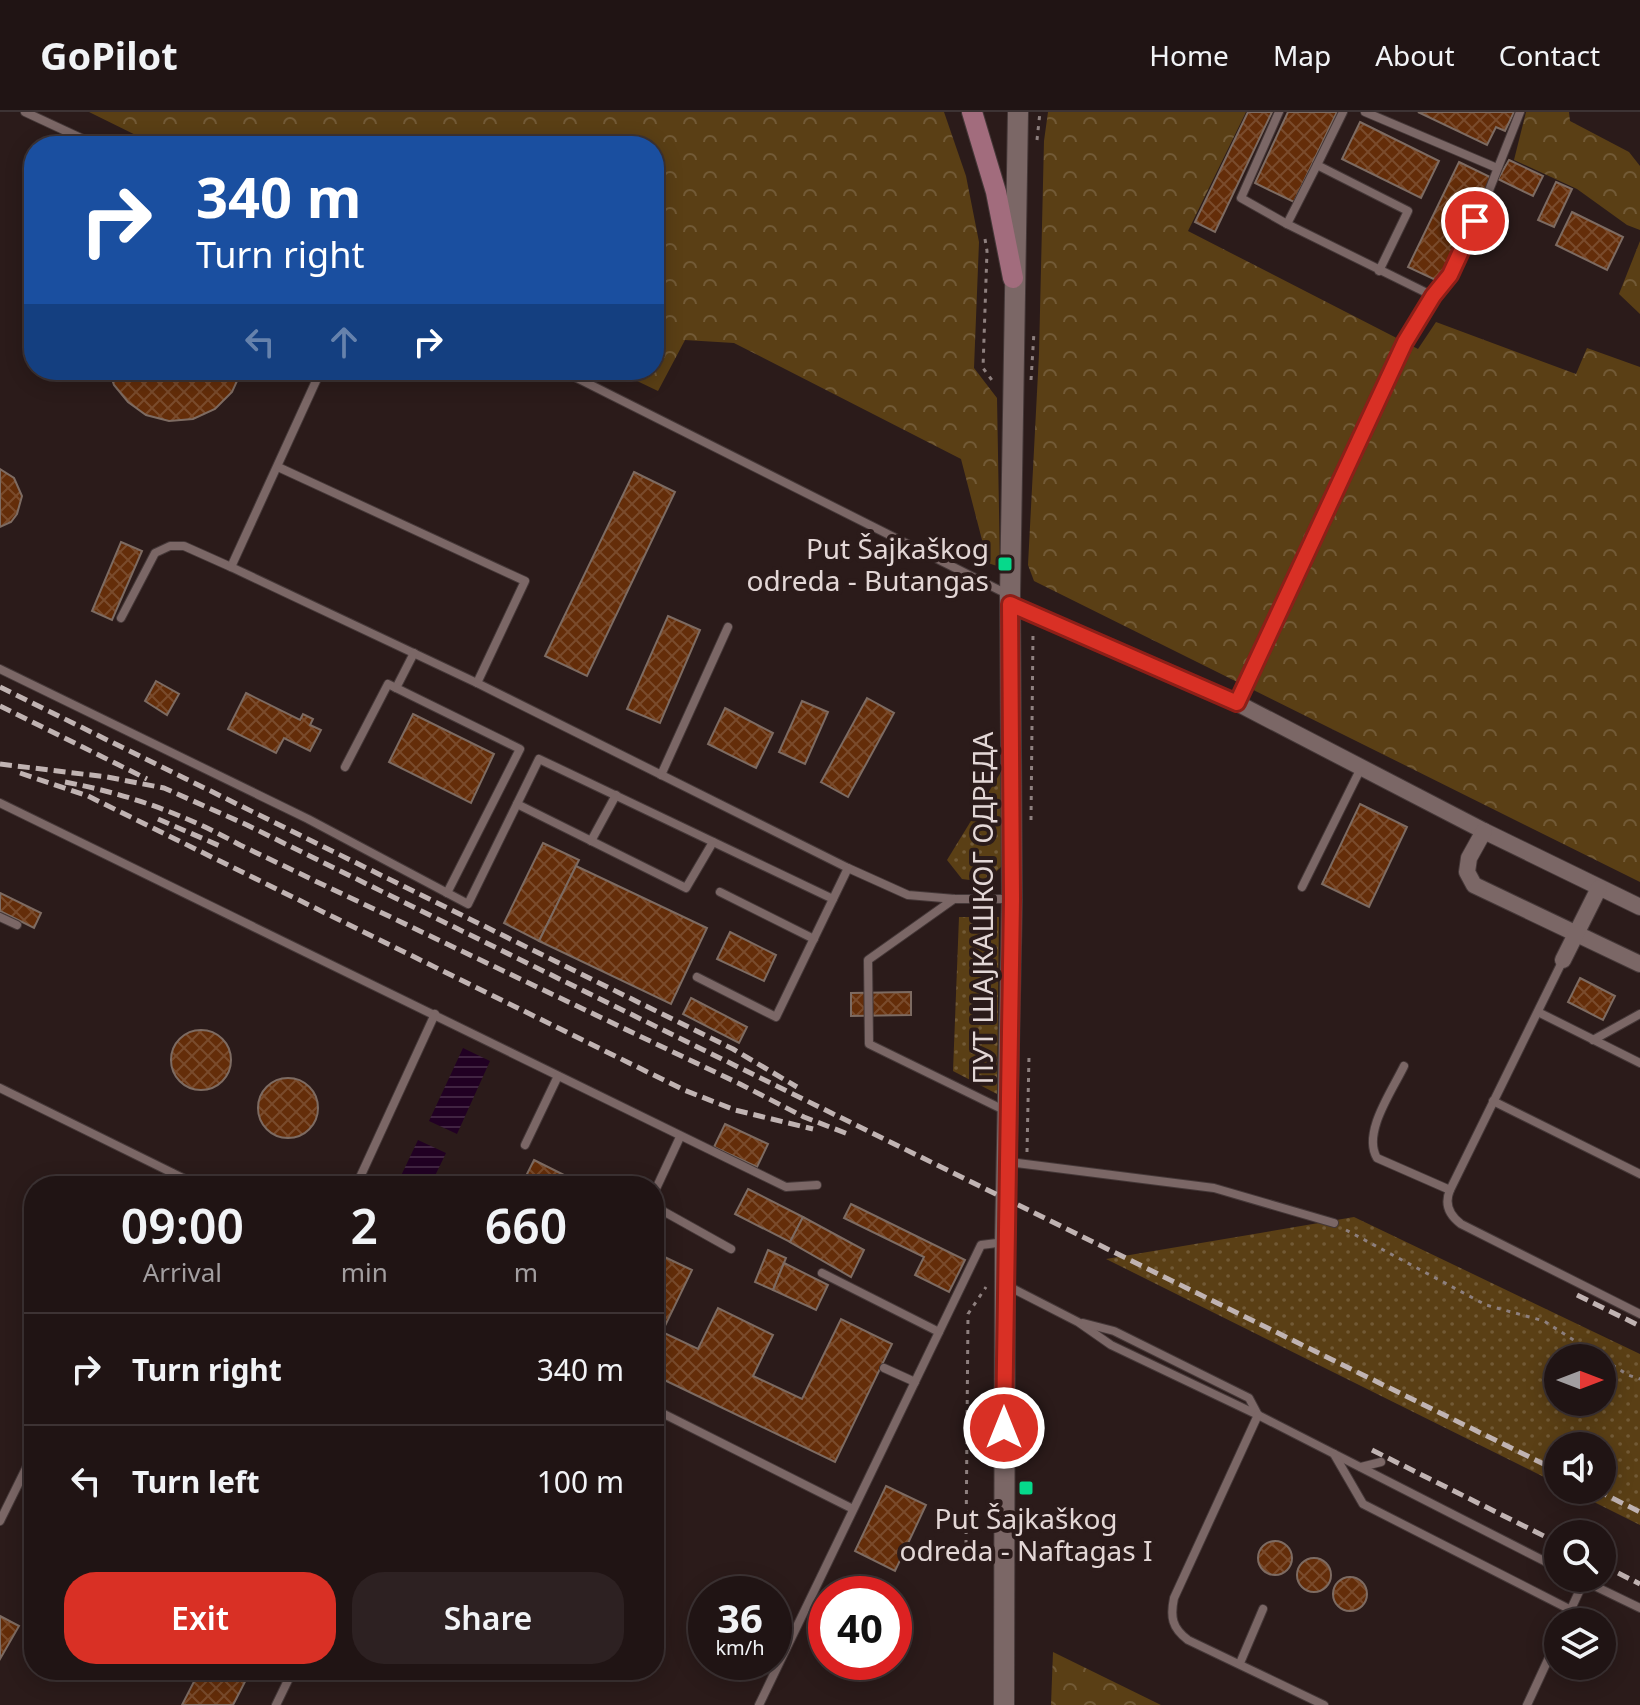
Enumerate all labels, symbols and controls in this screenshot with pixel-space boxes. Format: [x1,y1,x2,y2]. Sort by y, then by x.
text: GoPilot [40,29,178,81]
text: Home [1149,36,1229,74]
text: Map [1273,36,1331,74]
text: About [1375,36,1455,74]
text: Contact [1499,36,1600,74]
text: 340 m [196,158,361,234]
icon: right [64,168,168,272]
pin [1441,187,1509,255]
icon: arrive [1453,199,1497,243]
text: Turn right [196,230,364,279]
icon: left [238,320,282,364]
icon: ahead [322,320,366,364]
icon: right [406,320,450,364]
place label: Put Šajkaškog odreda - Butangas [747,529,989,599]
marker: Put Šajkaškog odreda - Butangas [996,555,1014,573]
street label: ПУТ ШАЈКАШКОГ ОДРЕДА [963,731,1001,1084]
text: 09:00 [121,1193,244,1258]
text: 2 [351,1193,378,1258]
text: 660 [485,1193,567,1258]
text: Arrival [143,1254,222,1290]
text: min [341,1254,388,1290]
text: m [514,1254,538,1290]
north arrow [1544,1344,1616,1416]
map controls [1544,1344,1616,1680]
icon: right [64,1347,108,1391]
text: Turn right [132,1349,282,1390]
text: 340 m [537,1349,624,1390]
position arrow [962,1386,1046,1470]
button: sound [1544,1432,1616,1504]
icon: left [64,1459,108,1503]
text: Turn left [132,1461,260,1502]
text: 100 m [537,1461,624,1502]
marker: Put Šajkaškog odreda - Naftagas I [1017,1479,1035,1497]
place label: Put Šajkaškog odreda - Naftagas I [899,1499,1153,1569]
button: search [1544,1520,1616,1592]
button: Exit [64,1572,336,1664]
button: Share [352,1572,624,1664]
speed limit sign: 40 [808,1576,912,1680]
text: 36 [717,1590,763,1645]
button: layers [1544,1608,1616,1680]
text: km/h [715,1634,765,1661]

